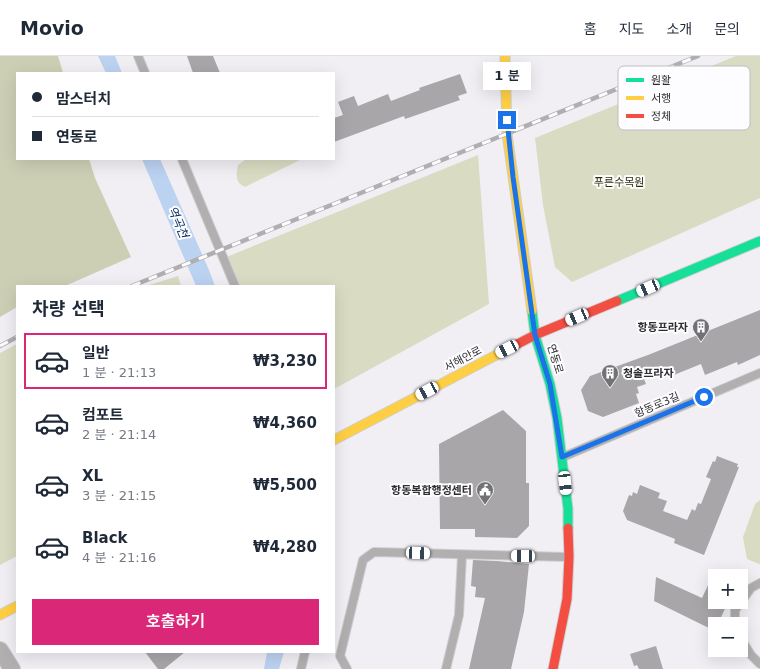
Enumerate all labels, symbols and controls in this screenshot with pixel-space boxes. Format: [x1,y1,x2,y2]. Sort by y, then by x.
text: Movio [20,17,84,39]
text: 홈 [584,21,597,37]
text: 지도 [619,21,644,37]
text: 소개 [666,21,692,37]
text: 문의 [714,21,740,37]
callout: 1 분 [483,62,531,90]
legend [618,66,750,130]
text: 1 분 [494,68,520,83]
text: 원활 [651,74,671,87]
text: 맘스터치 [56,90,111,108]
text: 서행 [651,92,671,105]
text: 정체 [651,110,671,123]
route end [498,111,516,129]
text: 연동로 [56,128,97,146]
park label: 푸른수목원 [594,176,644,189]
water label: 역곡천 [165,204,192,242]
car [635,278,661,298]
text: 차량 선택 [32,298,105,319]
car [564,307,590,327]
building icon: 항동프라자 [691,317,711,342]
place label: 항동프라자 [637,321,688,334]
car [494,338,520,360]
icon: car [34,343,70,379]
street label: 연동로 [544,343,566,375]
text: 일반 [82,344,110,362]
street label: 서해안로 [442,344,484,374]
text: ₩3,230 [253,352,317,370]
building icon: 청솔프라자 [600,363,620,388]
text: 1 분 · 21:13 [82,365,156,380]
place label: 청솔프라자 [623,367,674,380]
car [414,380,440,402]
route start [695,388,713,406]
street label: 항동로3길 [633,390,681,420]
icon: car [34,405,70,441]
text: 컴포트 [82,406,123,424]
text: ₩4,360 [253,414,317,432]
text: 2 분 · 21:14 [82,427,156,442]
icon: car [34,467,70,503]
text: XL [82,467,103,485]
car [558,470,572,496]
text: ₩5,500 [253,476,317,494]
public building icon: 항동복합행정센터 [475,480,495,505]
place label: 항동복합행정센터 [391,484,472,497]
text: 3 분 · 21:15 [82,488,156,503]
icon: car [34,529,70,565]
text: Black [82,529,128,547]
text: ₩4,280 [253,538,317,556]
car [406,547,430,559]
text: 4 분 · 21:16 [82,550,156,565]
car [511,550,535,562]
map controls [708,569,748,657]
button: + [708,569,748,609]
button: 호출하기 [32,599,319,645]
button: − [708,617,748,657]

